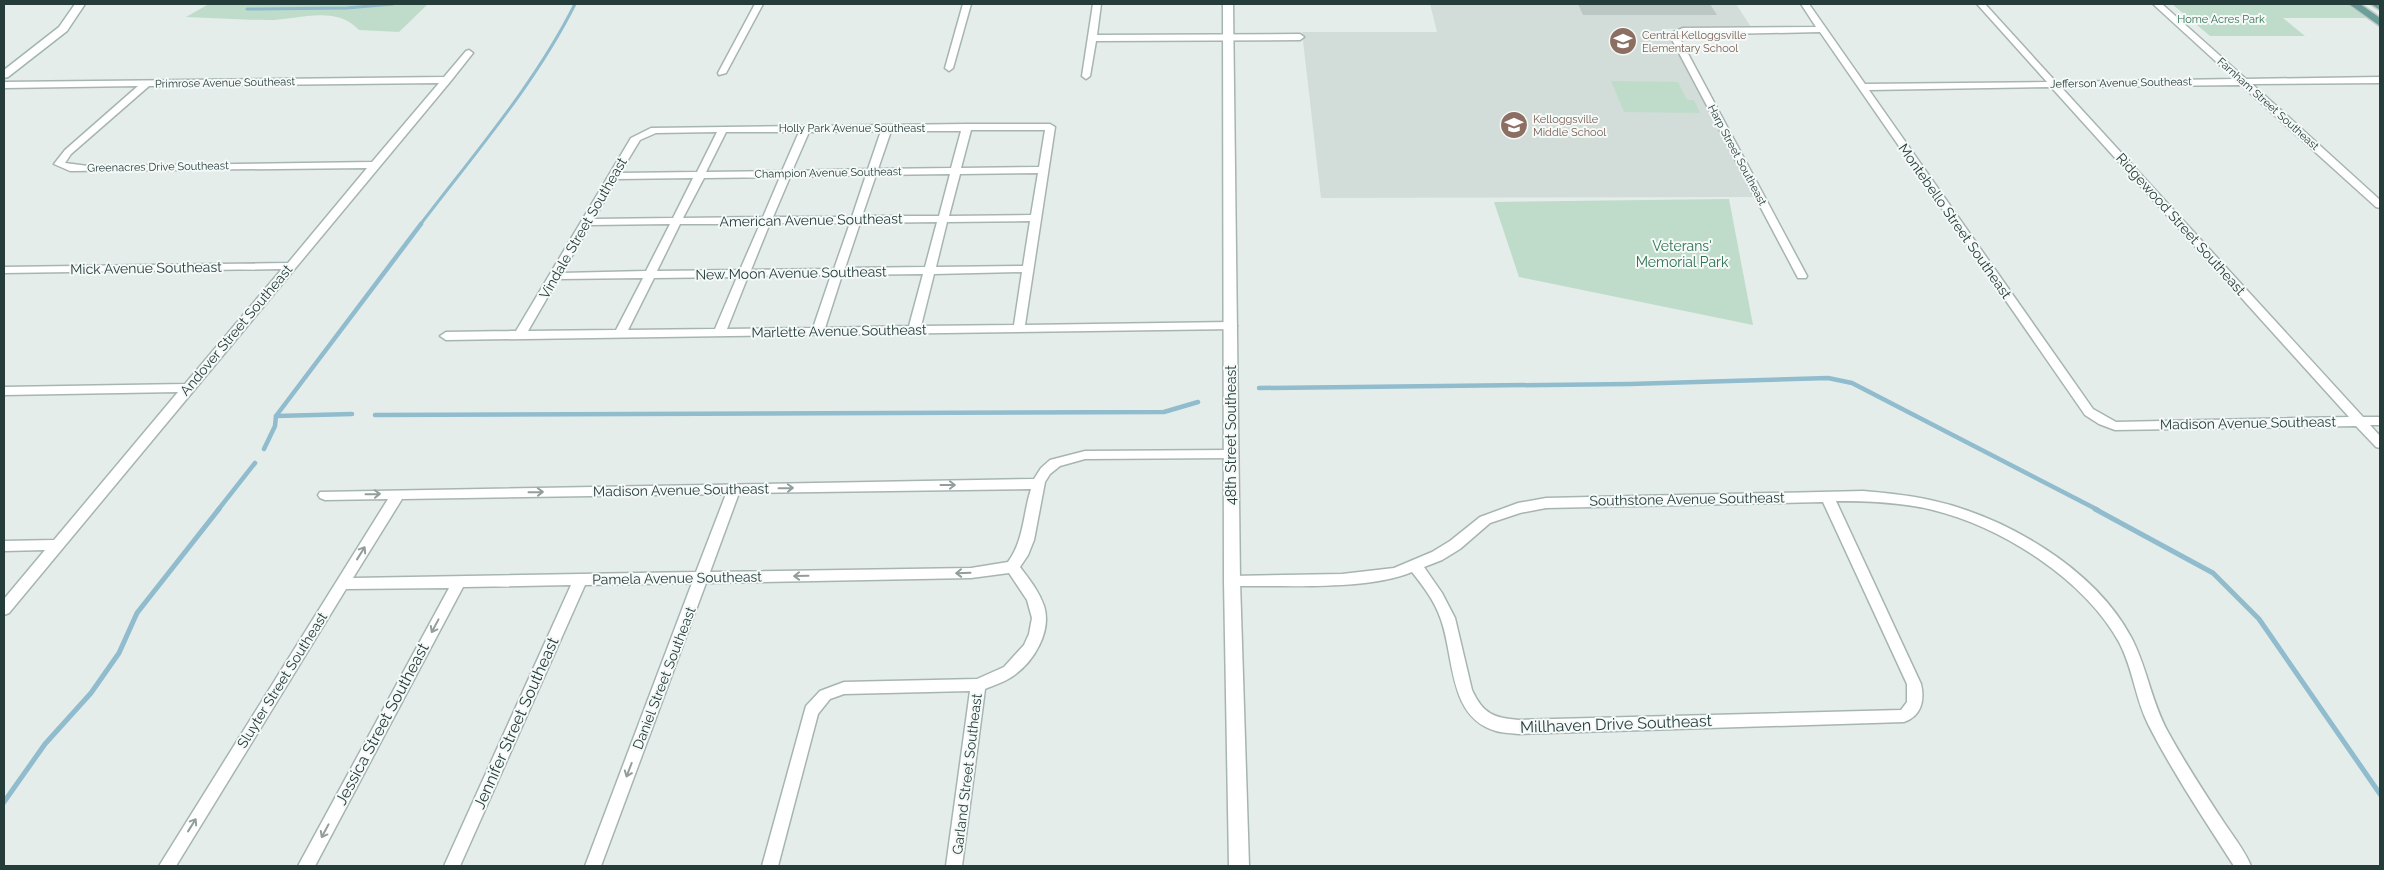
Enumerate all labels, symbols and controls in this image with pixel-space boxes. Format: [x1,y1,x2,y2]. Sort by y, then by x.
park label: Home Acres Park [2177,13,2265,26]
school or university icon: Central Kelloggsville Elementary School [1608,26,1638,56]
place label: Central Kelloggsville Elementary School [1642,29,1747,55]
street label: Farnham Street Southeast [2215,55,2322,153]
street label: Primrose Avenue Southeast [155,75,296,91]
street label: Jefferson Avenue Southeast [2050,75,2192,91]
street label: Harp Street Southeast [1705,102,1769,208]
school or university icon: Kelloggsville Middle School [1499,110,1529,140]
place label: Kelloggsville Middle School [1533,113,1606,139]
street label: Holly Park Avenue Southeast [779,122,926,135]
street label: Montebello Street Southeast [1895,140,2015,302]
street label: Ridgewood Street Southeast [2113,150,2249,298]
street label: Vindale Street Southeast [536,154,630,301]
street label: Greenacres Drive Southeast [87,159,229,175]
street label: Champion Avenue Southeast [754,165,902,181]
street label: American Avenue Southeast [719,210,903,230]
park label: Veterans' Memorial Park [1636,238,1729,270]
street label: Mick Avenue Southeast [70,259,222,277]
street label: Andover Street Southeast [177,261,296,399]
street label: New Moon Avenue Southeast [695,263,887,283]
street label: Marlette Avenue Southeast [751,321,927,341]
street label: 48th Street Southeast [1223,365,1239,505]
street label: Madison Avenue Southeast [2160,413,2336,433]
street label: Madison Avenue Southeast [593,480,769,500]
one-way arrow [940,480,956,490]
one-way arrow [778,483,794,493]
one-way arrow [528,487,544,497]
one-way arrow [365,489,381,499]
street label: Southstone Avenue Southeast [1589,489,1785,509]
one-way arrow [357,547,367,561]
one-way arrow [956,568,972,578]
street label: Pamela Avenue Southeast [592,569,762,587]
one-way arrow [793,572,809,581]
street label: Daniel Street Southeast [629,604,699,752]
street label: Sluyter Street Southeast [234,609,330,751]
one-way arrow [430,618,440,633]
street label: Jennifer Street Southeast [470,634,563,812]
street label: Jessica Street Southeast [331,639,433,808]
street label: Garland Street Southeast [949,692,985,855]
street label: Millhaven Drive Southeast [1520,711,1713,737]
one-way arrow [624,762,633,777]
one-way arrow [188,818,198,832]
one-way arrow [320,823,330,838]

